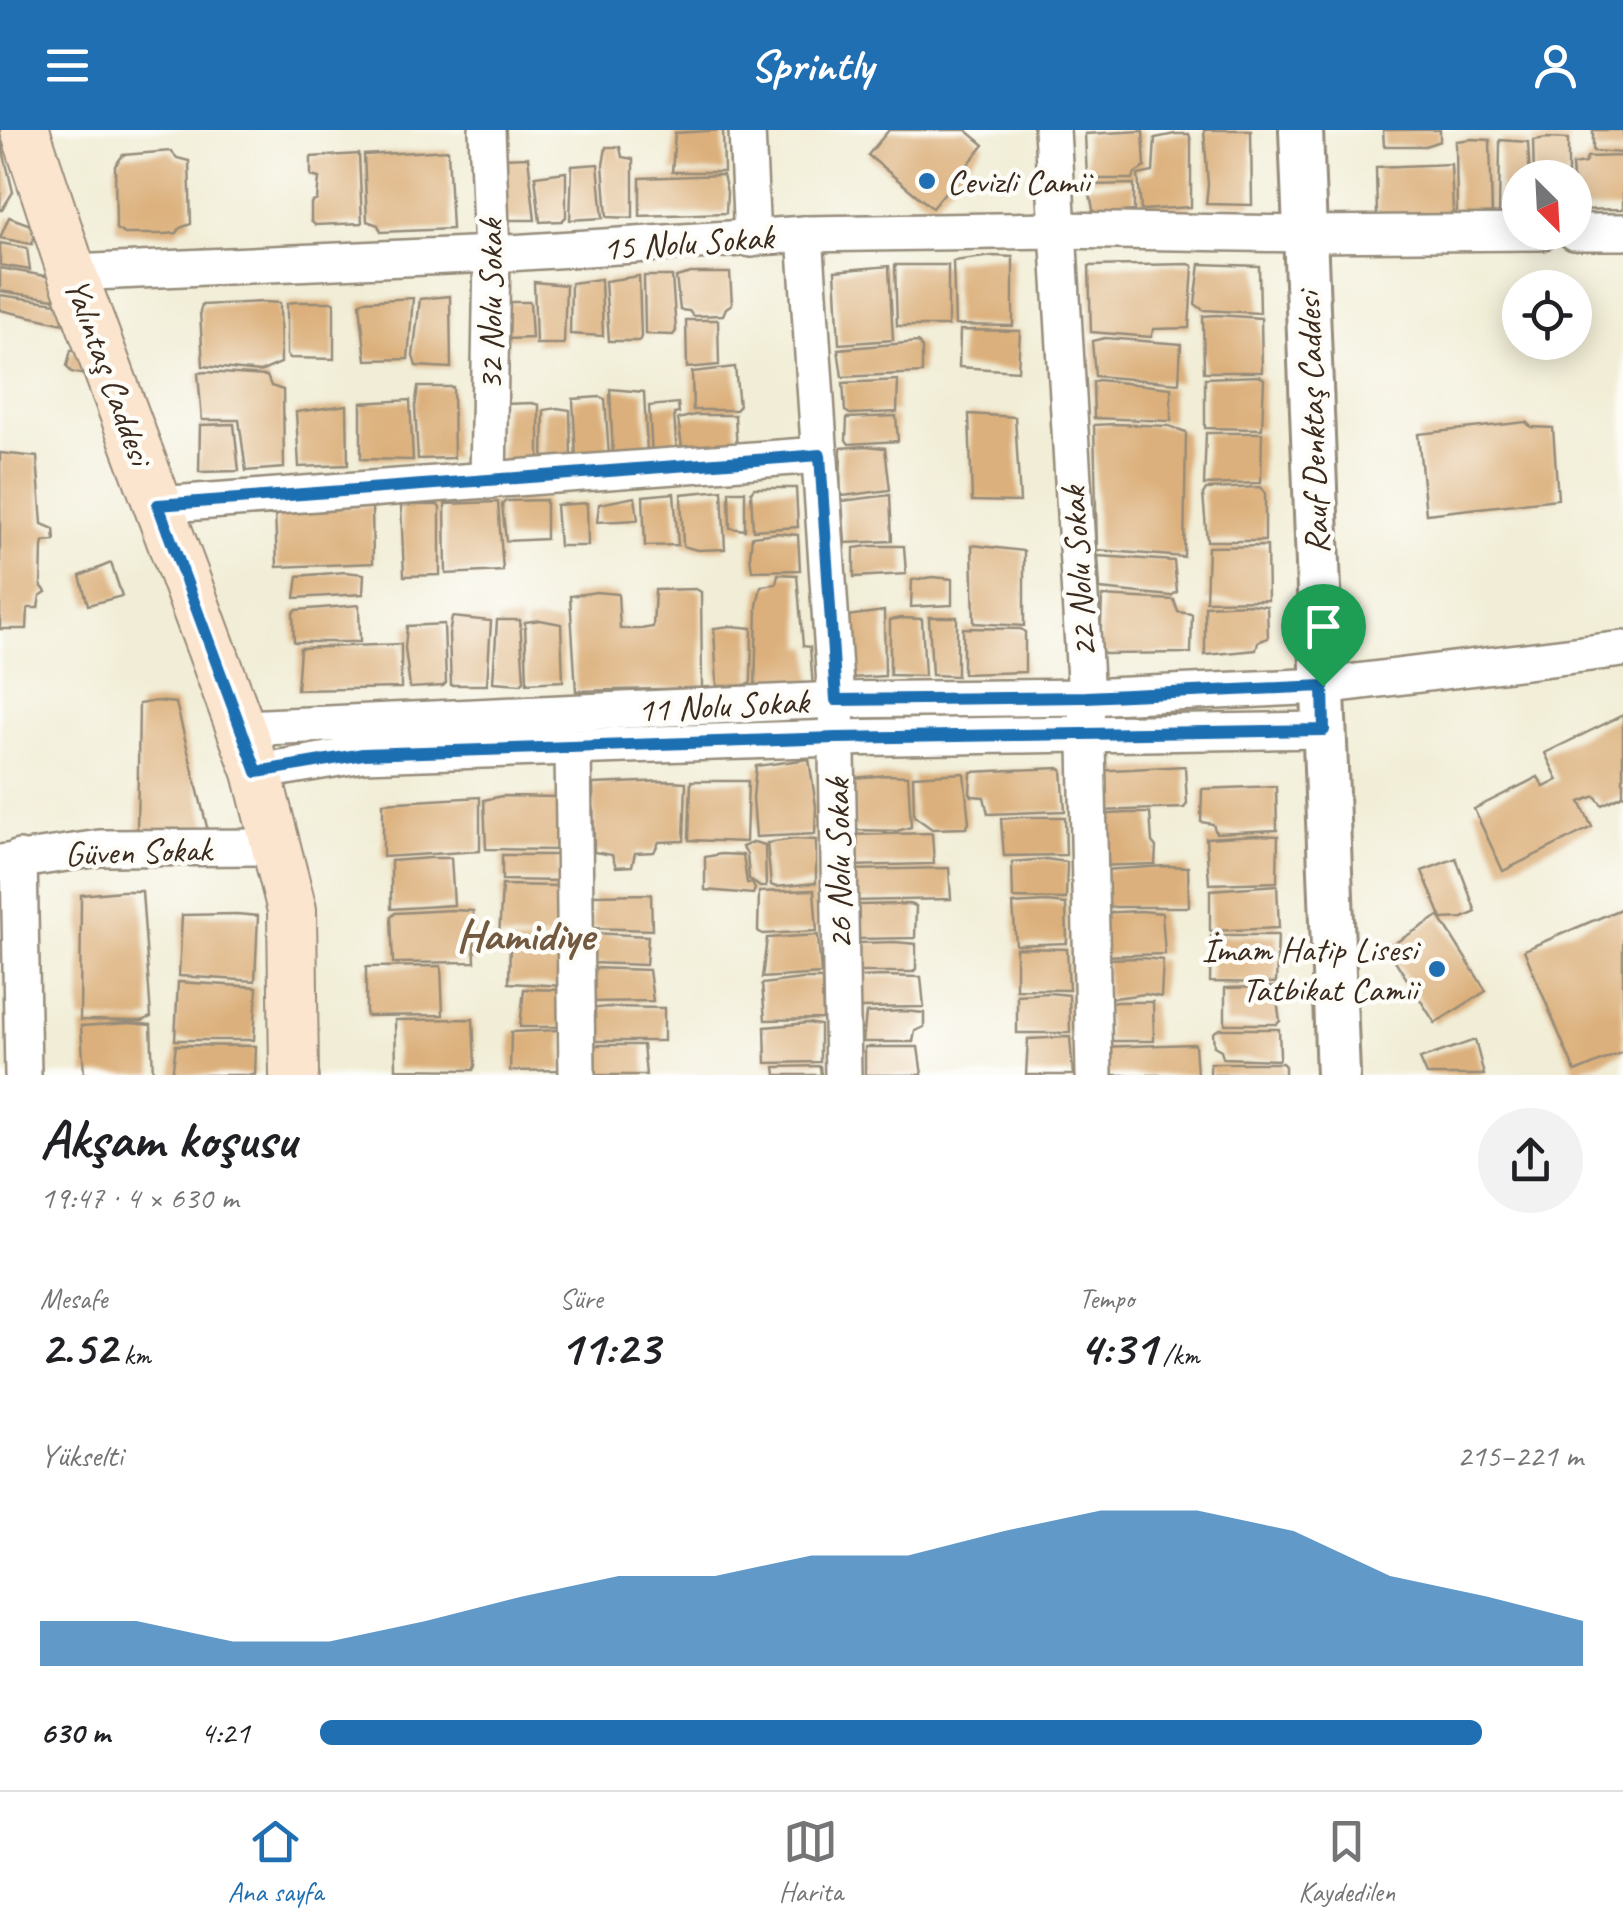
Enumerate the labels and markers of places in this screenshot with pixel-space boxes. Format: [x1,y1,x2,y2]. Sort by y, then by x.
place label: Cevizli Camii [947,159,1094,204]
marker: Cevizli Camii [916,170,938,192]
pin [1281,584,1366,687]
place label: İmam Hatip Lisesi Tatbikat Camii [1201,927,1421,1012]
marker: İmam Hatip Lisesi Tatbikat Camii [1426,958,1448,980]

